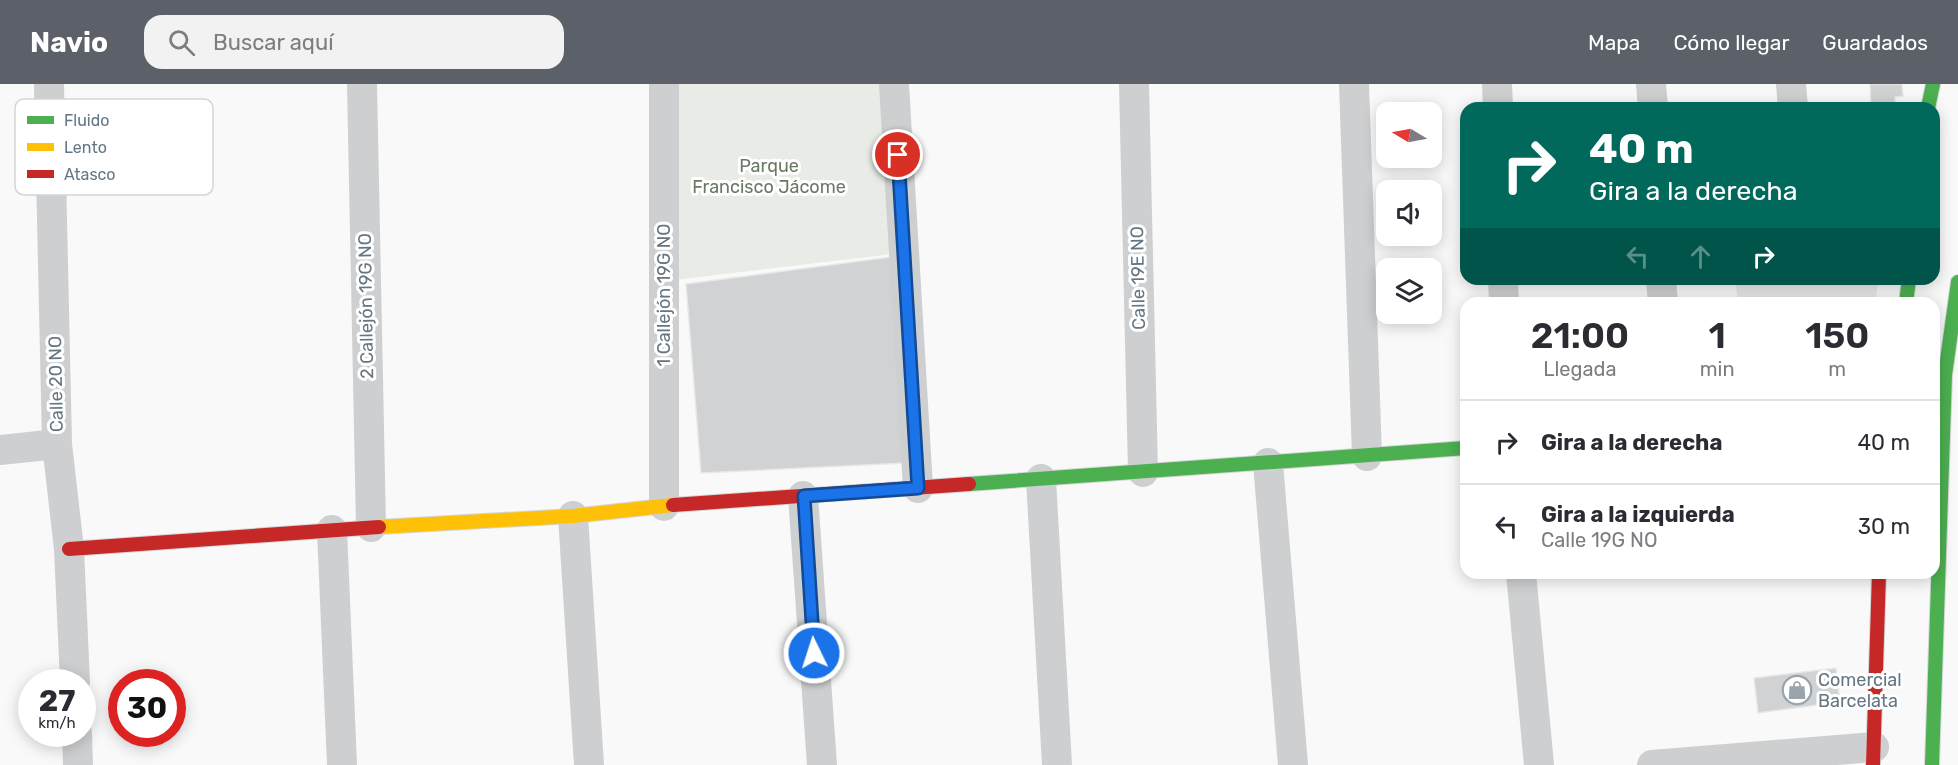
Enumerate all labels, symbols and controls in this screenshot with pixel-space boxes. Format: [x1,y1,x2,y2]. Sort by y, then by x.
search box [144,15,564,69]
text: Navio [30,26,108,59]
icon: search [165,26,198,59]
text: Buscar aquí [213,29,334,56]
text: Mapa [1588,30,1640,55]
text: Cómo llegar [1673,30,1789,55]
text: Guardados [1822,30,1928,55]
legend [15,99,213,195]
north arrow [1376,102,1442,168]
map controls [1376,102,1442,324]
text: Fluido [64,111,109,130]
text: 40 m [1589,124,1694,174]
icon: right [1490,126,1568,204]
pin [872,129,923,180]
text: Lento [64,138,107,157]
icon: arrive [881,138,914,171]
park label: Parque Francisco Jácome [692,155,846,198]
text: Atasco [64,165,116,184]
text: Gira a la derecha [1589,175,1798,207]
button: sound [1376,180,1442,246]
street label: 1 Callejón 19G NO [653,224,675,366]
street label: Calle 19E NO [1126,226,1150,330]
street label: 2 Callejón 19G NO [354,233,378,379]
icon: left [1621,240,1654,273]
icon: ahead [1684,240,1717,273]
icon: right [1747,240,1780,273]
button: layers [1376,258,1442,324]
text: 21:00 [1531,314,1629,357]
text: 1 [1709,314,1726,357]
text: 150 [1805,314,1869,357]
street label: Calle 20 NO [44,336,68,432]
text: Llegada [1543,357,1617,381]
text: min [1700,357,1735,381]
text: m [1828,357,1846,381]
icon: right [1490,426,1523,459]
text: Gira a la derecha [1541,429,1722,456]
text: 40 m [1857,429,1910,456]
text: Gira a la izquierda [1541,501,1735,528]
icon: left [1490,510,1523,543]
text: 30 m [1858,513,1910,540]
text: Calle 19G NO [1541,528,1658,552]
position arrow [782,621,846,685]
speed limit sign: 30 [108,669,186,747]
place label: Comercial Barcelata [1818,669,1902,712]
shop icon: Comercial Barcelata [1781,674,1813,706]
text: 27 [39,683,75,719]
text: km/h [38,714,76,732]

